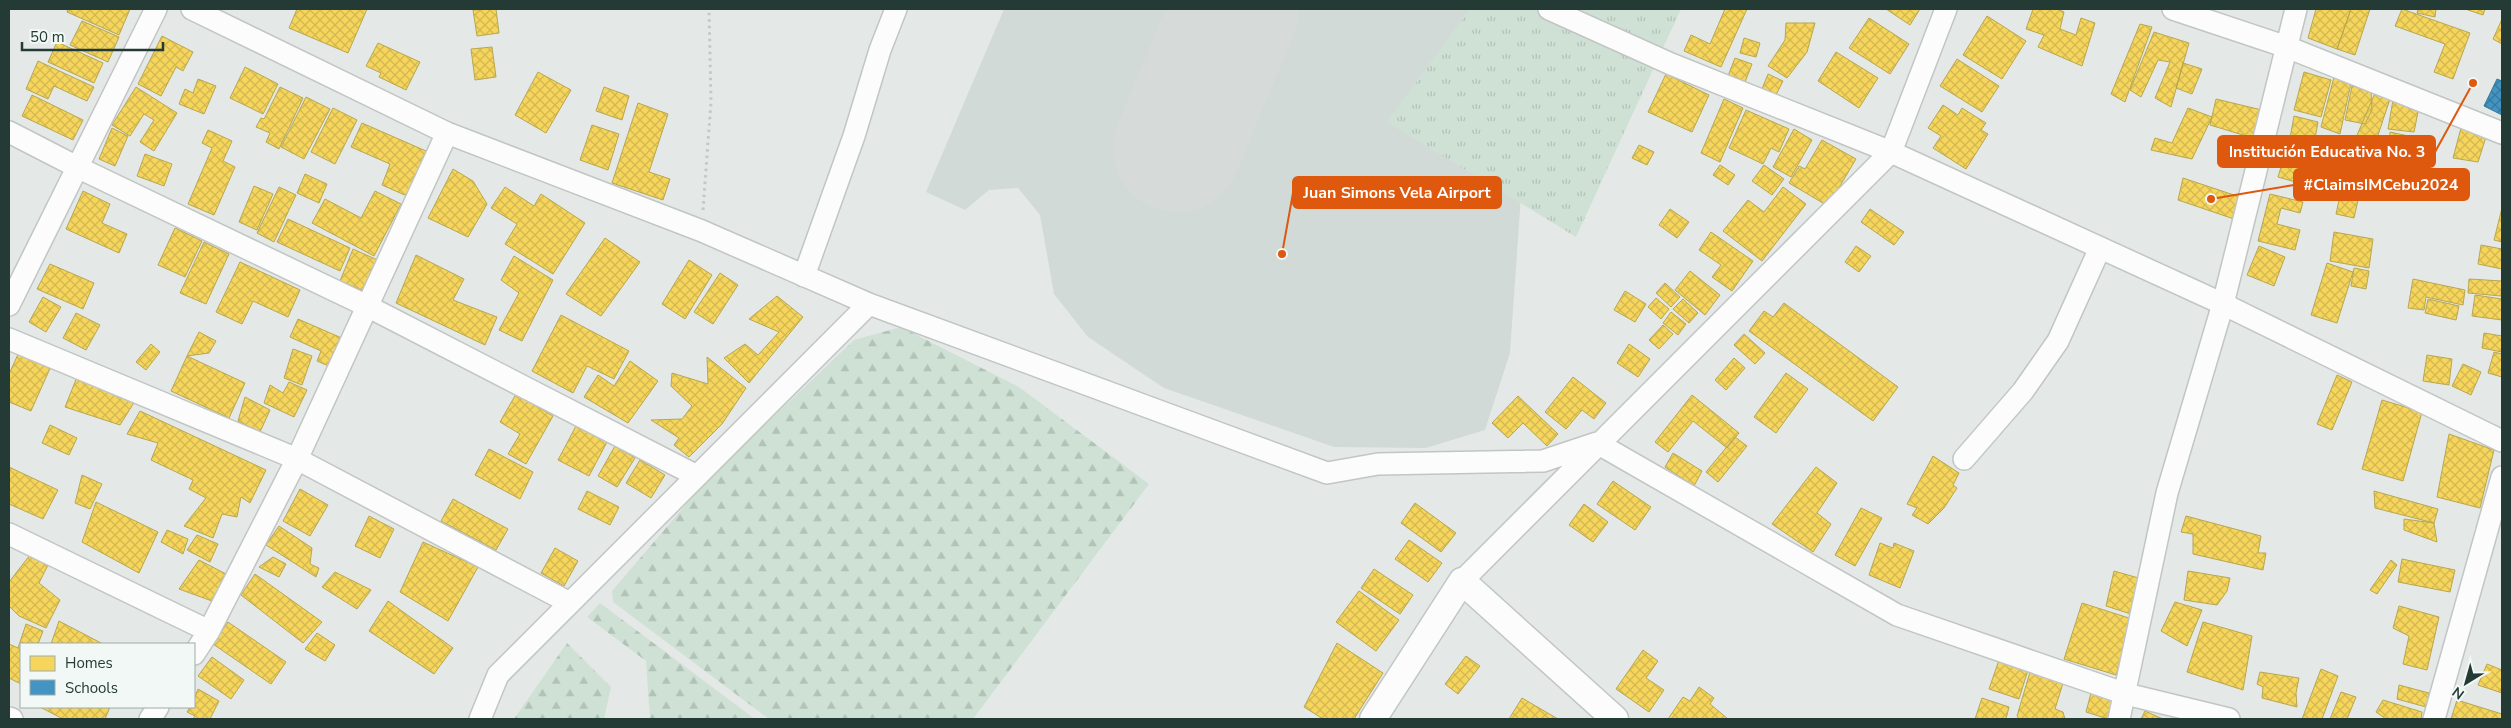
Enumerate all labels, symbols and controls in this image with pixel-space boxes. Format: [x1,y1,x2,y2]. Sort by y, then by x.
scale bar [22,20,164,52]
text: 50 m [30,27,65,47]
callout: Institución Educativa No. 3 [2218,136,2435,167]
text: Institución Educativa No. 3 [2229,141,2425,163]
callout: #ClaimsIMCebu2024 [2294,169,2469,200]
text: #ClaimsIMCebu2024 [2304,174,2459,196]
callout: Juan Simons Vela Airport [1293,177,1501,208]
text: Juan Simons Vela Airport [1302,182,1492,204]
legend [20,643,195,708]
text: Homes [65,653,113,673]
north arrow [2441,658,2491,708]
text: Schools [65,678,118,698]
text: N [2449,682,2468,704]

